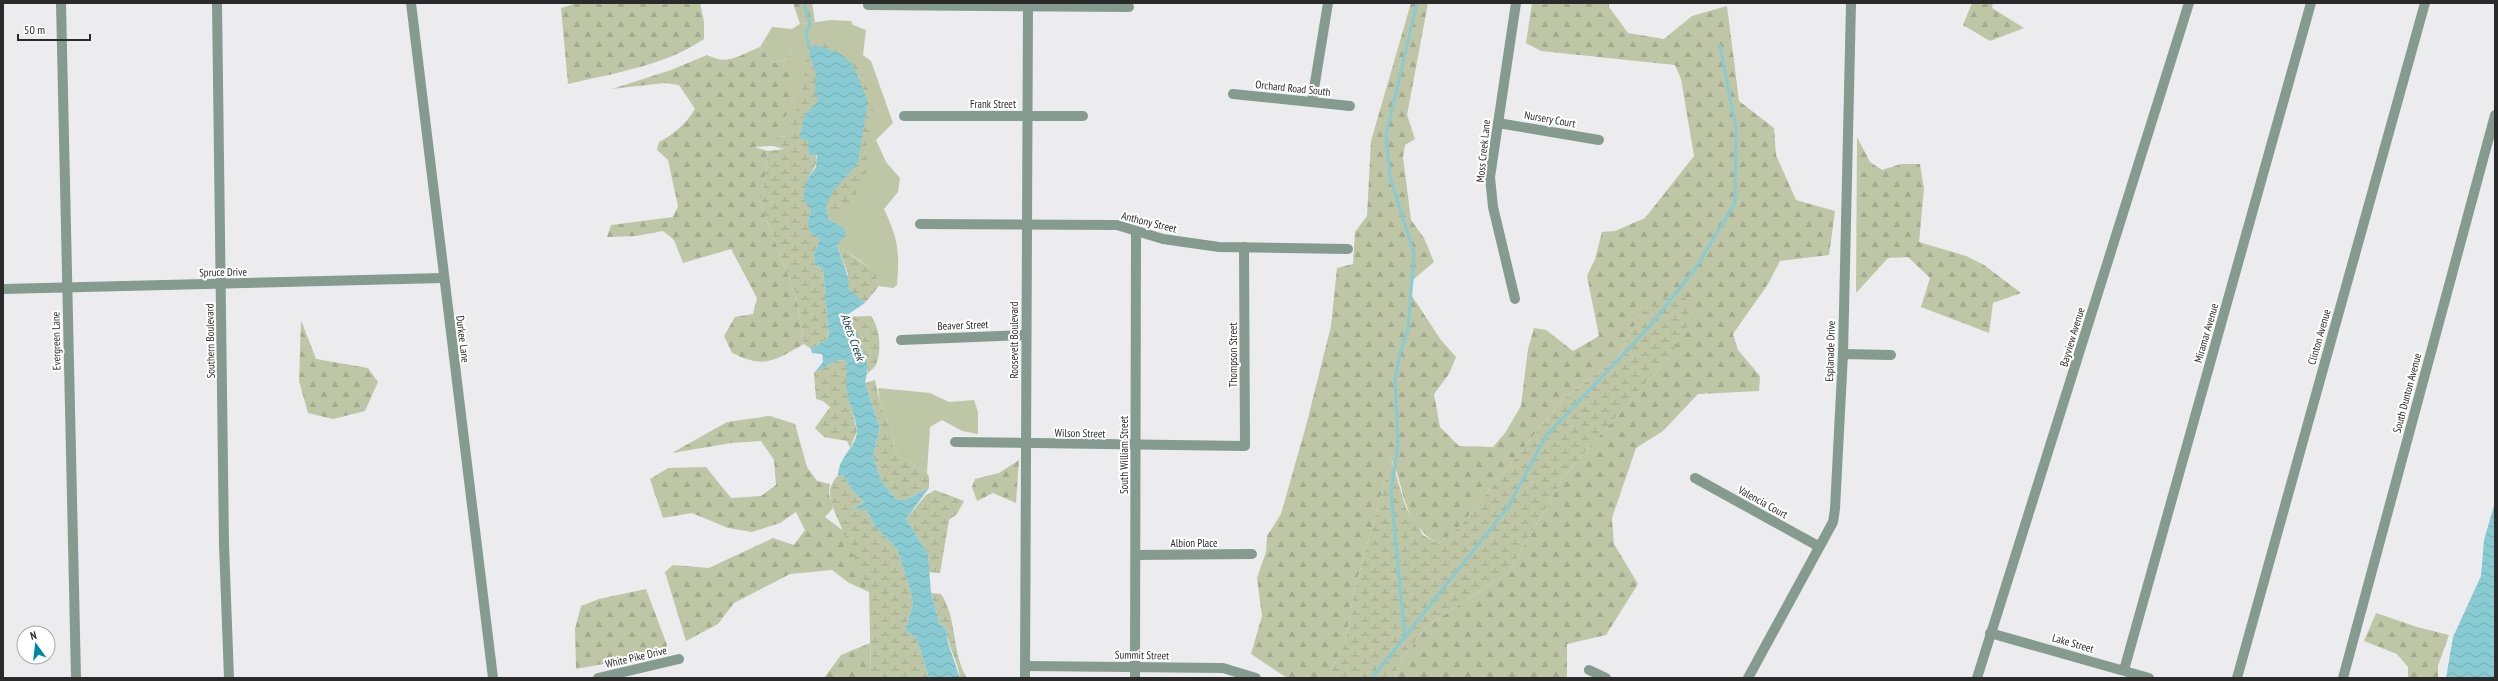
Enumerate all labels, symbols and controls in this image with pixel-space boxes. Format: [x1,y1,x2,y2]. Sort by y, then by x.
scale bar [18,16,90,42]
text: 50 m [24,22,45,37]
street label: Orchard Road South [1255,77,1331,99]
street label: Frank Street [970,97,1016,111]
street label: Nursery Court [1523,108,1577,130]
street label: Moss Creek Lane [1473,119,1493,183]
street label: Anthony Street [1120,208,1178,236]
street label: Spruce Drive [199,265,248,279]
street label: Roosevelt Boulevard [1007,301,1021,379]
street label: Miramar Avenue [2191,301,2221,364]
street label: Southern Boulevard [202,303,218,379]
street label: Bayview Avenue [2056,305,2088,368]
street label: Clinton Avenue [2304,307,2334,366]
street label: Evergreen Lane [48,311,64,370]
water label: Abets Creek [838,311,869,364]
street label: Durkee Lane [453,315,473,364]
street label: Beaver Street [937,317,989,333]
street label: Esplanade Drive [1822,320,1838,382]
street label: Thompson Street [1226,323,1240,387]
street label: South Dunton Avenue [2390,351,2425,435]
street label: South William Street [1117,416,1131,494]
street label: Wilson Street [1055,426,1105,440]
street label: Valencia Court [1735,482,1790,521]
street label: Albion Place [1170,536,1218,550]
north arrow [16,625,56,665]
text: N [29,628,38,643]
street label: Lake Street [2051,630,2095,656]
street label: White Pike Drive [604,643,669,671]
street label: Summit Street [1115,648,1169,662]

